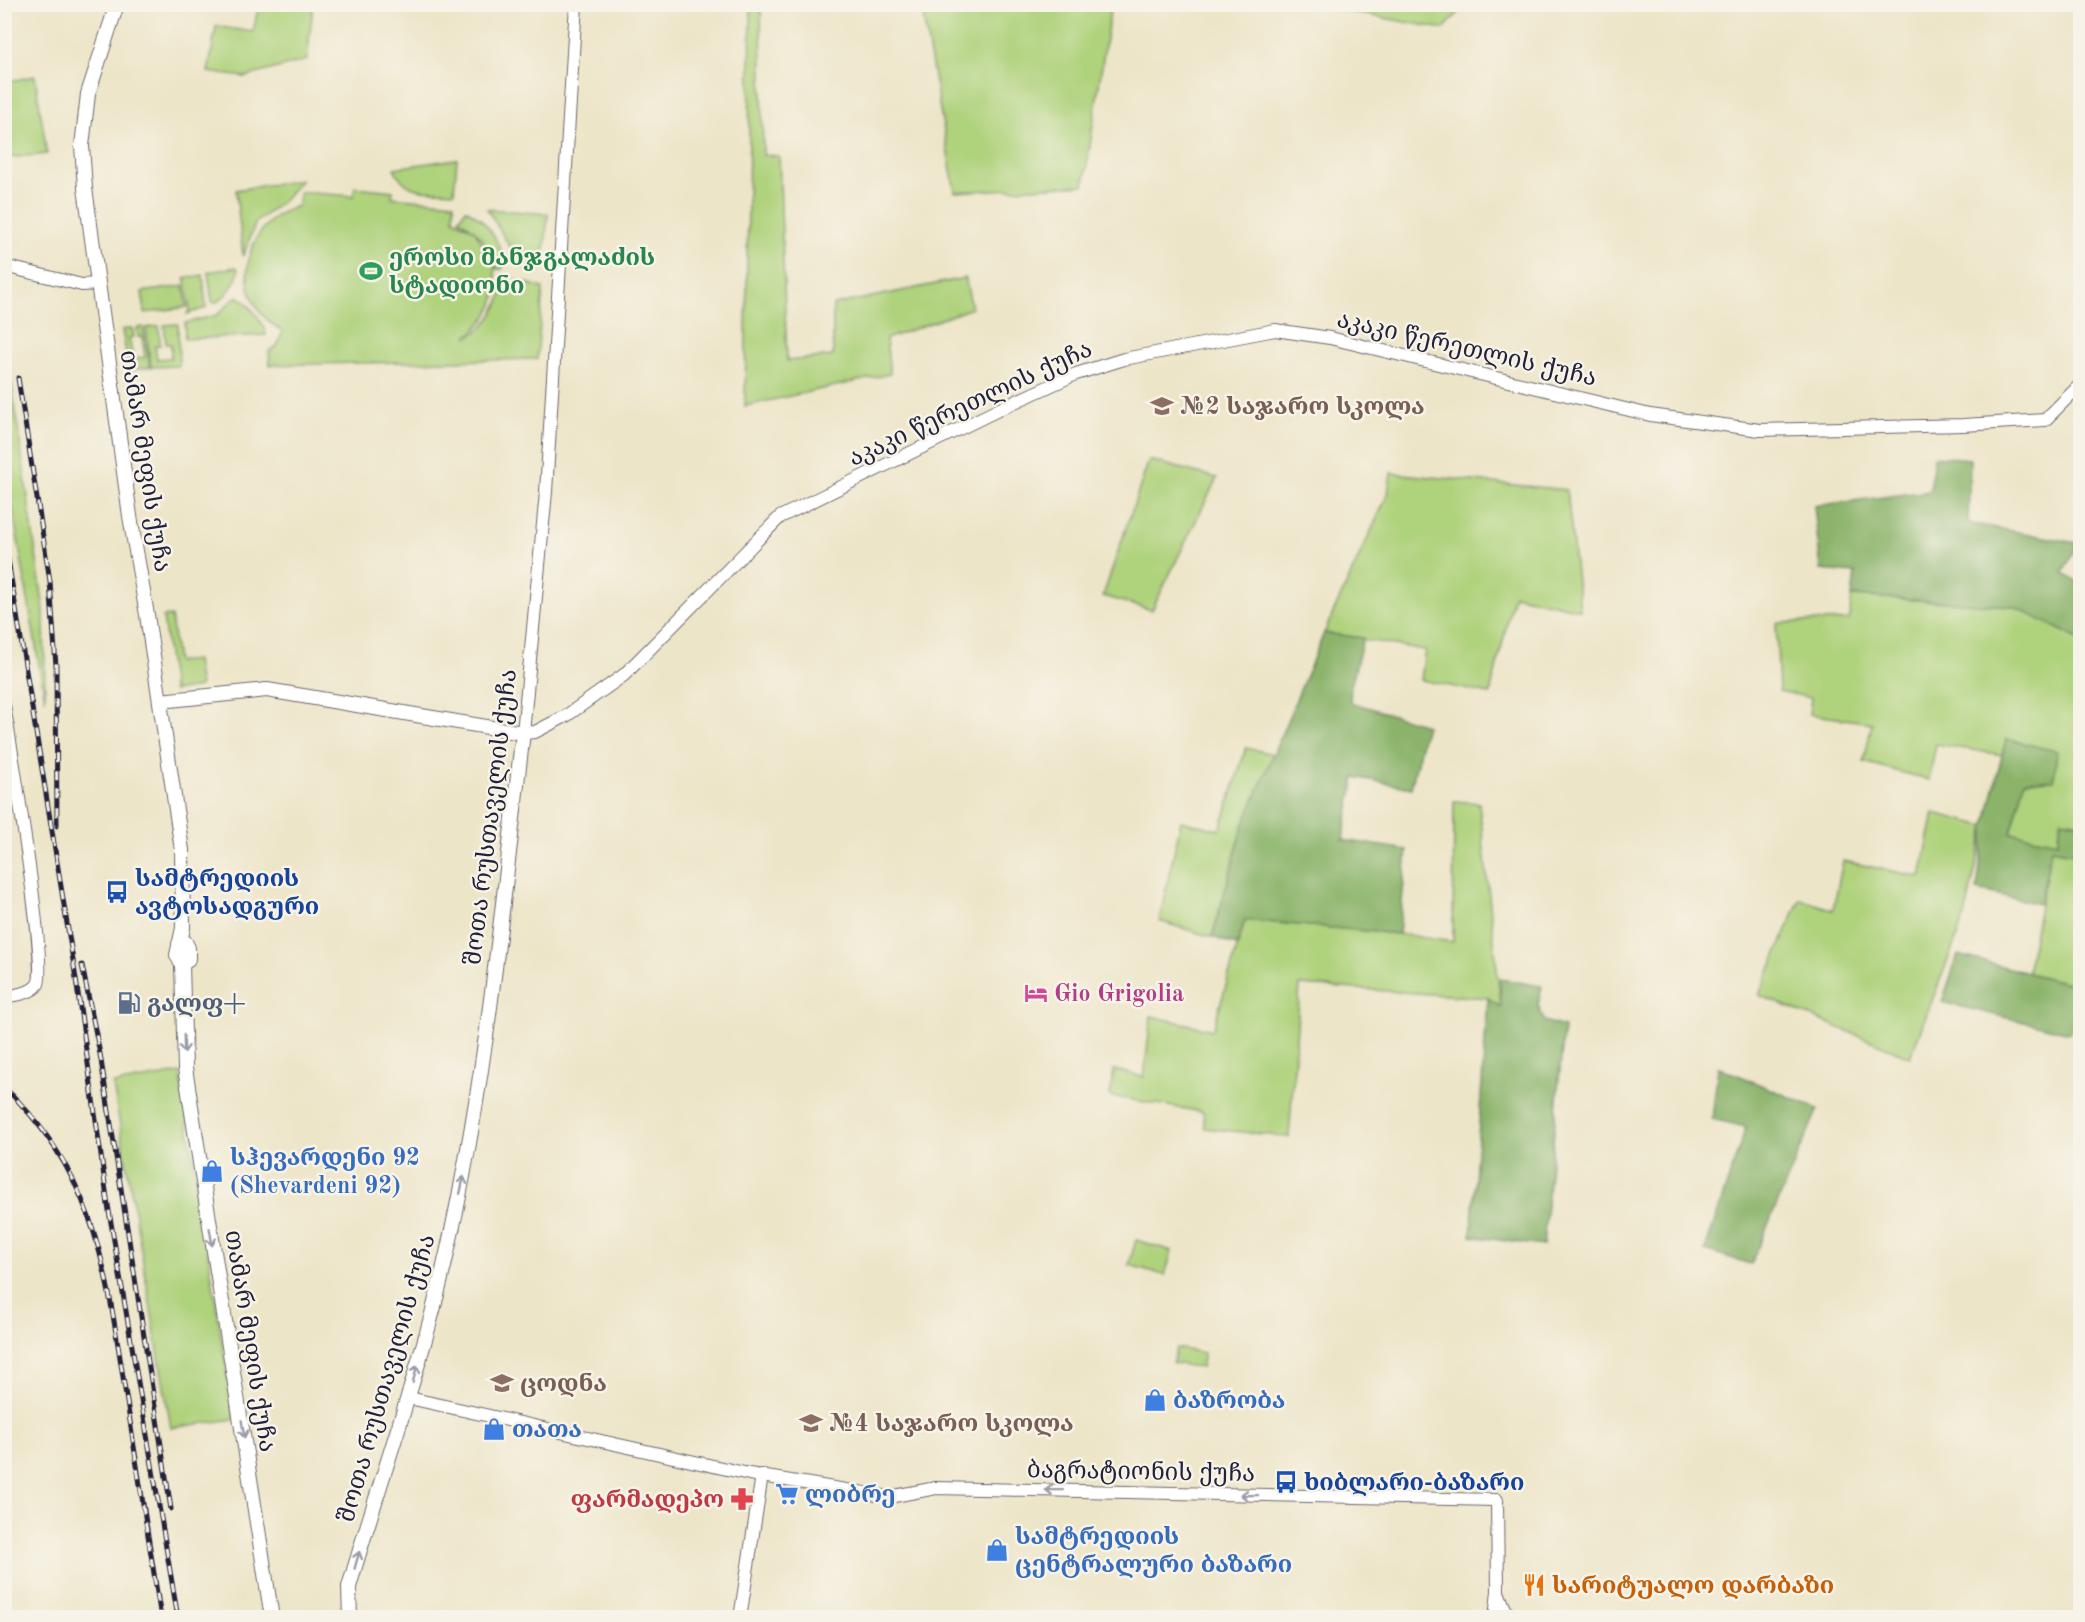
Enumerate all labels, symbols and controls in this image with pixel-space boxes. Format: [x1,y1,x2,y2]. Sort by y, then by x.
place label: ეროსი მანჯგალაძის სტადიონი [389,246,655,299]
sports icon: ეროსი მანჯგალაძის სტადიონი [358,258,384,284]
street label: აკაკი წერეთლის ქუჩა [1334,308,1599,392]
street label: აკაკი წერეთლის ქუჩა [845,338,1096,472]
street label: თამარ მეფის ქუჩა [115,349,173,574]
school or university icon: №2 საჯარო სკოლა [1149,393,1175,419]
place label: №2 საჯარო სკოლა [1180,396,1425,420]
street label: შოთა რუსთაველის ქუჩა [462,668,522,967]
place label: სამტრედიის ავტოსადგური [135,868,319,920]
bus stop icon: სამტრედიის ავტოსადგური [104,879,130,905]
hotel icon: Gio Grigolia [1023,980,1049,1006]
place label: Gio Grigolia [1054,983,1184,1007]
fuel station icon: გალფ+ [116,990,142,1016]
place label: გალფ+ [147,993,246,1017]
one-way arrow [178,1034,189,1054]
place label: სჰევარდენი 92 (Shevardeni 92) [230,1146,420,1199]
shop icon: სჰევარდენი 92 (Shevardeni 92) [199,1158,225,1184]
one-way arrow [457,1176,468,1195]
one-way arrow [206,1227,217,1246]
street label: თამარ მეფის ქუჩა [220,1229,278,1454]
street label: შოთა რუსთაველის ქუჩა [335,1232,441,1525]
one-way arrow [410,1365,421,1384]
school or university icon: ცოდნა [489,1370,515,1396]
place label: ცოდნა [520,1372,607,1397]
shop icon: ბაზრობა [1142,1387,1168,1413]
place label: ბაზრობა [1173,1390,1286,1414]
school or university icon: №4 საჯარო სკოლა [798,1410,824,1436]
place label: №4 საჯარო სკოლა [829,1413,1074,1437]
shop icon: თათა [481,1416,507,1442]
one-way arrow [237,1419,248,1439]
place label: თათა [512,1419,582,1443]
street label: ბაგრატიონის ქუჩა [1027,1458,1255,1487]
bus stop icon: ხიბლარი-ბაზარი [1273,1469,1299,1495]
place label: ხიბლარი-ბაზარი [1304,1472,1524,1496]
supermarket icon: ლიბრე [774,1481,800,1507]
place label: ლიბრე [805,1484,896,1508]
one-way arrow [1045,1484,1065,1496]
pharmacy icon: ფარმადეპო [729,1486,755,1512]
place label: ფარმადეპო [571,1489,724,1513]
one-way arrow [1240,1489,1260,1500]
place label: სამტრედიის ცენტრალური ბაზარი [1015,1526,1292,1578]
shop icon: სამტრედიის ცენტრალური ბაზარი [984,1537,1010,1563]
one-way arrow [352,1551,363,1570]
restaurant icon: სარიტუალო დარბაზი [1521,1572,1547,1598]
place label: სარიტუალო დარბაზი [1552,1575,1834,1599]

